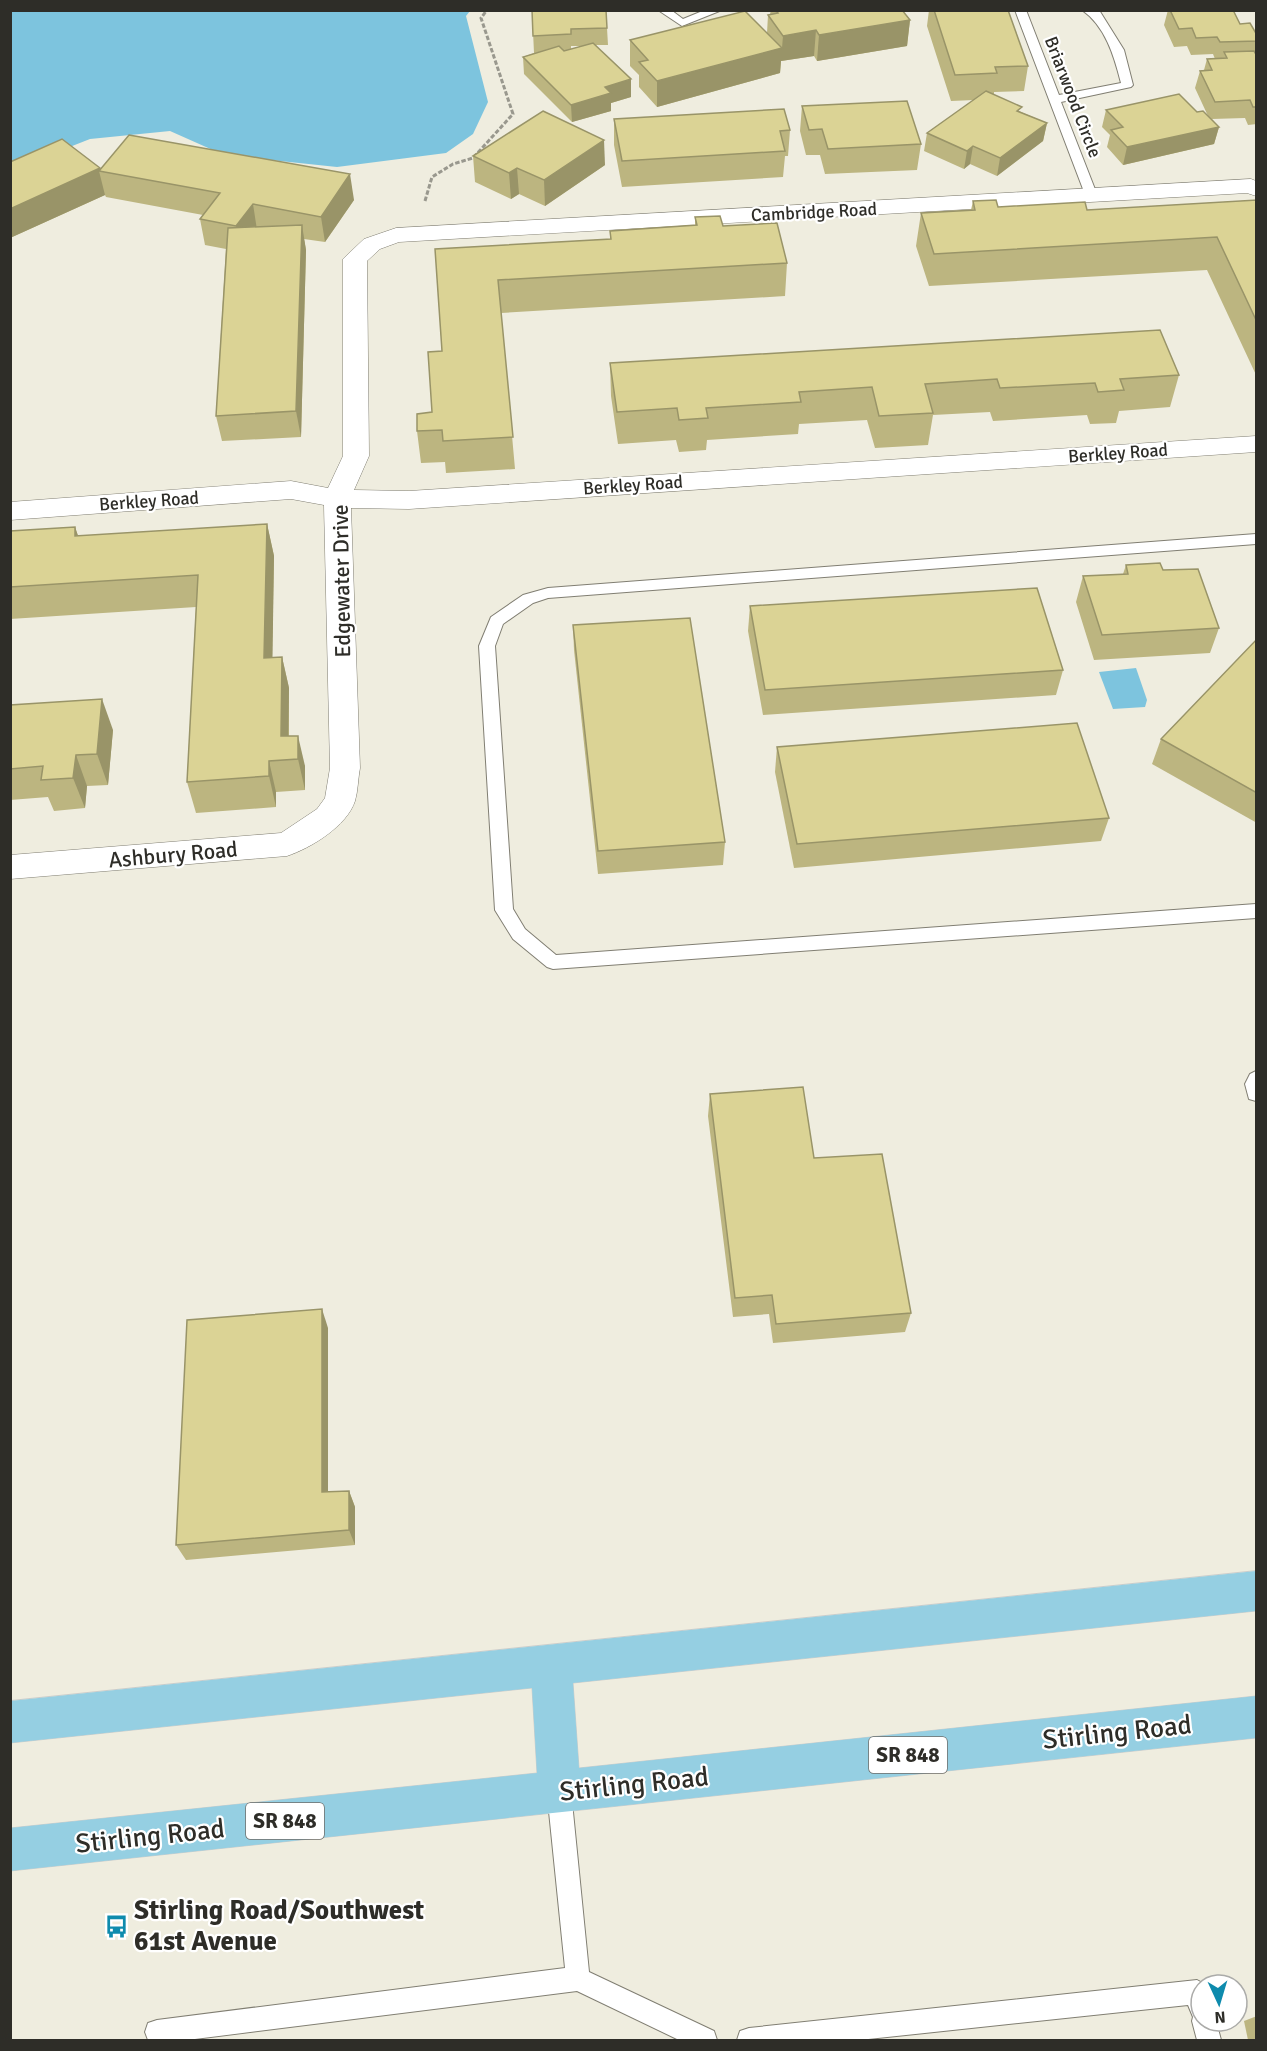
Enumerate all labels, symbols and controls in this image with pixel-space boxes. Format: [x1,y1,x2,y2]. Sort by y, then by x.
street label: Briarwood Circle [1040,33,1106,161]
street label: Cambridge Road [750,198,878,226]
street label: Berkley Road [1067,439,1169,467]
street label: Berkley Road [582,471,684,499]
street label: Berkley Road [98,487,200,515]
street label: Edgewater Drive [327,504,356,658]
street label: Ashbury Road [107,835,239,874]
street label: Stirling Road [1041,1708,1193,1757]
road number: SR 848 [869,1737,947,1773]
street label: Stirling Road [558,1760,710,1809]
road number: SR 848 [246,1803,324,1839]
street label: Stirling Road [74,1812,226,1861]
place label: Stirling Road/Southwest 61st Avenue [134,1894,424,1958]
bus stop icon: Stirling Road/Southwest 61st Avenue [103,1913,129,1939]
north arrow [1189,1973,1249,2033]
text: N [1214,2007,1226,2027]

